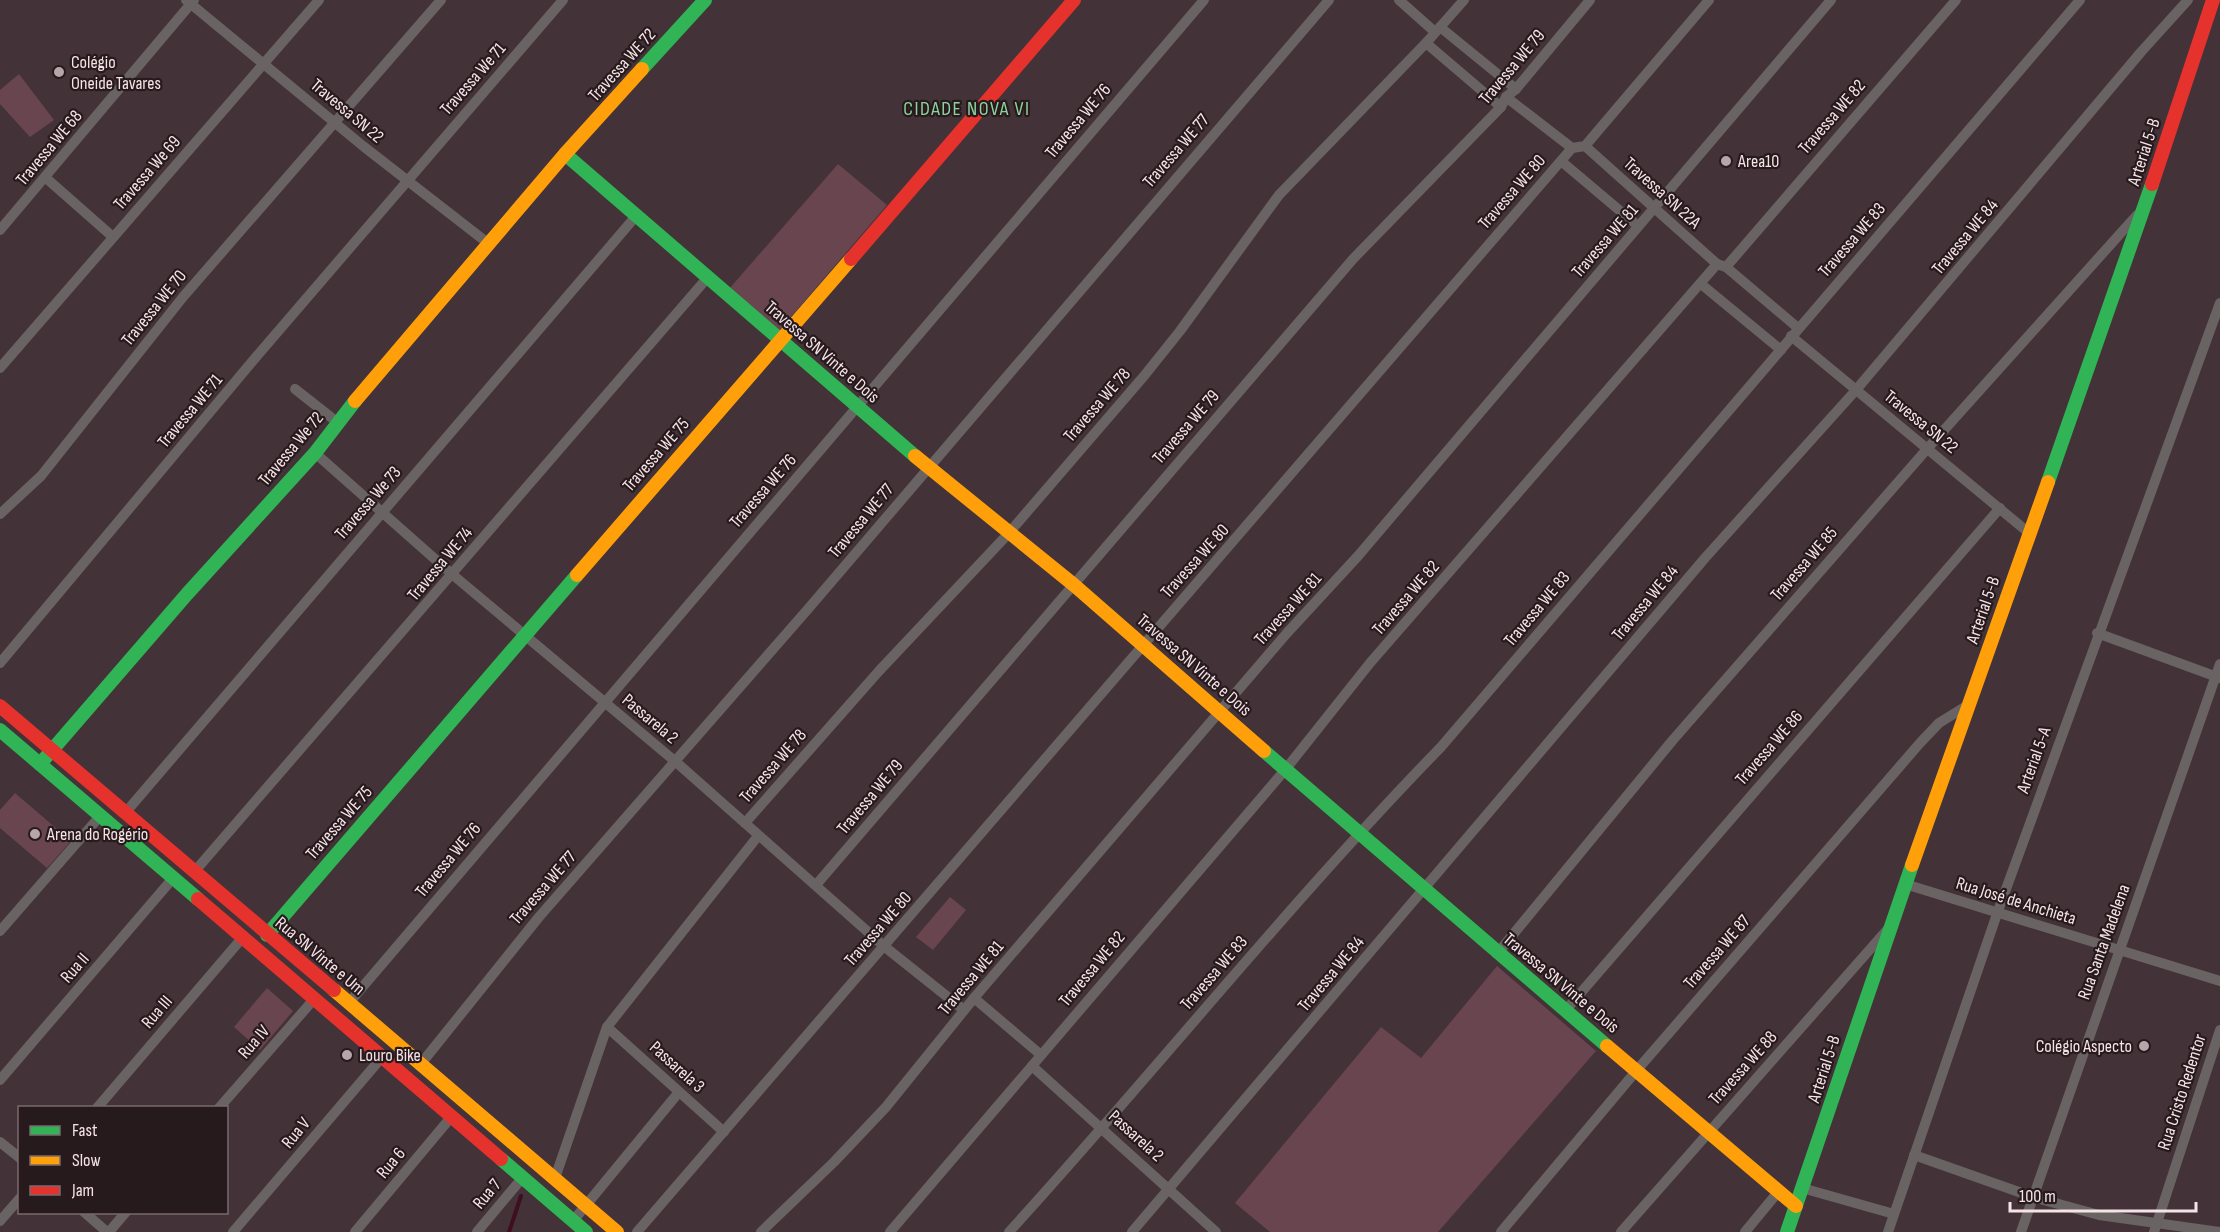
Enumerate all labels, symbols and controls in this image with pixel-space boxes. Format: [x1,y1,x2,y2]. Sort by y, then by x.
street label: Travessa WE 72 [584,24,660,106]
street label: Travessa WE 79 [1475,25,1549,109]
street label: Travessa We 71 [436,38,511,120]
place label: Colégio Oneide Tavares [71,52,161,94]
marker: Colégio Oneide Tavares [52,65,66,79]
street label: Travessa SN 22 [306,74,388,148]
street label: Travessa WE 82 [1794,76,1870,158]
street label: Travessa WE 76 [1041,79,1115,163]
district label: CIDADE NOVA VI [903,97,1031,121]
street label: Travessa WE 68 [11,106,87,190]
street label: Travessa WE 77 [1138,109,1214,192]
street label: Arterial 5-B [2123,116,2165,189]
street label: Travessa We 69 [109,132,185,214]
street label: Travessa WE 80 [1474,150,1550,234]
place label: Area10 [1737,151,1779,172]
street label: Travessa SN 22A [1619,153,1705,233]
marker: Area10 [1719,154,1733,168]
street label: Travessa WE 84 [1927,195,2003,279]
street label: Travessa WE 81 [1567,199,1643,282]
street label: Travessa WE 83 [1814,199,1890,281]
street label: Travessa WE 70 [117,266,191,350]
street label: Travessa SN Vinte e Dois [760,297,884,407]
street label: Travessa WE 78 [1059,364,1135,446]
street label: Travessa WE 71 [153,369,227,452]
street label: Travessa WE 79 [1148,386,1224,468]
street label: Travessa SN 22 [1880,386,1962,458]
street label: Travessa We 72 [254,408,328,490]
street label: Travessa WE 75 [618,414,694,496]
street label: Travessa WE 76 [725,450,801,532]
street label: Travessa We 73 [330,462,406,544]
street label: Travessa WE 77 [824,479,899,562]
street label: Travessa WE 80 [1156,520,1234,602]
street label: Travessa WE 74 [403,522,477,605]
street label: Travessa WE 85 [1766,523,1842,605]
street label: Travessa WE 82 [1368,557,1444,639]
street label: Travessa WE 84 [1607,561,1683,645]
street label: Travessa WE 83 [1500,567,1574,651]
street label: Travessa WE 81 [1250,568,1326,650]
street label: Arterial 5-B [1961,574,2004,647]
street label: Travessa SN Vinte e Dois [1132,610,1256,720]
street label: Passarela 2 [618,690,682,748]
street label: Travessa WE 86 [1731,706,1807,790]
street label: Arterial 5-A [2012,724,2056,797]
street label: Travessa WE 78 [735,725,811,807]
street label: Travessa WE 79 [833,755,907,839]
street label: Travessa WE 75 [301,782,377,864]
street label: Travessa WE 76 [411,818,485,902]
place label: Arena do Rogério [46,824,148,845]
marker: Arena do Rogério [28,827,42,841]
street label: Travessa WE 77 [505,846,581,929]
street label: Rua José de Anchieta [1953,873,2079,929]
street label: Rua Santa Madelena [2073,882,2135,1002]
street label: Travessa WE 80 [840,887,916,971]
street label: Travessa WE 87 [1679,910,1755,993]
street label: Rua SN Vinte e Um [271,912,369,1000]
street label: Travessa WE 82 [1054,927,1130,1011]
street label: Travessa SN Vinte e Dois [1499,928,1623,1038]
street label: Travessa WE 83 [1176,932,1252,1014]
street label: Travessa WE 84 [1293,932,1369,1016]
street label: Travessa WE 81 [934,936,1009,1019]
street label: Rua II [56,949,94,987]
street label: Rua III [137,991,177,1033]
street label: Rua IV [234,1021,274,1063]
street label: Travessa WE 88 [1704,1027,1782,1109]
street label: Rua Cristo Redentor [2153,1031,2211,1153]
street label: Arterial 5-B [1803,1033,1845,1106]
place label: Colégio Aspecto [2036,1036,2132,1057]
street label: Passarela 3 [645,1037,709,1097]
marker: Colégio Aspecto [2137,1039,2151,1053]
place label: Louro Bike [359,1045,421,1066]
marker: Louro Bike [340,1048,354,1062]
legend [18,1106,228,1214]
street label: Passarela 2 [1104,1106,1168,1166]
street label: Rua V [277,1113,315,1153]
text: Fast [72,1120,98,1141]
street label: Rua 6 [372,1143,410,1183]
text: Slow [72,1150,101,1171]
street label: Rua 7 [468,1174,506,1213]
scale bar [2010,1175,2196,1213]
text: Jam [71,1180,94,1201]
text: 100 m [2019,1186,2056,1207]

